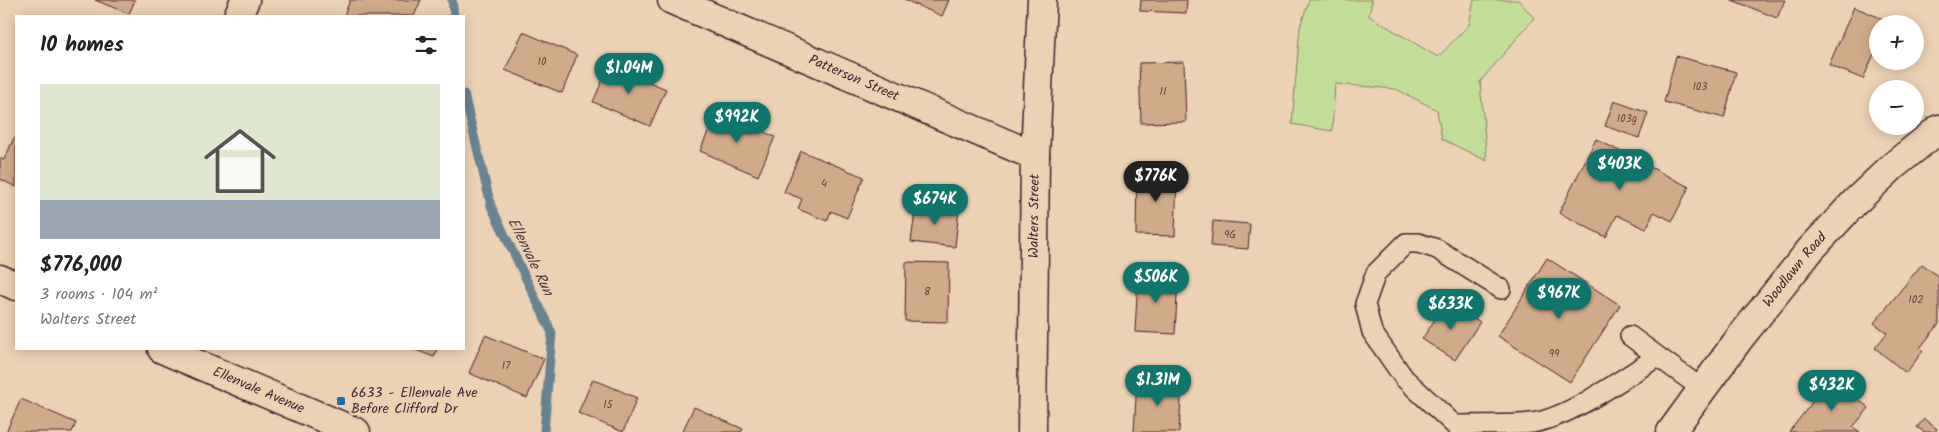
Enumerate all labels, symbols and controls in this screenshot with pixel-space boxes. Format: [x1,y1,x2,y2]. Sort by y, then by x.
map controls [1869,15,1924,135]
button: + [1869,15,1924,70]
text: 10 homes [40,29,124,62]
icon: filters [412,31,440,59]
street label: Patterson Street [805,49,903,108]
pin: $1.04M [588,52,670,95]
house number: 10 [538,53,547,71]
text: $1.04M [605,56,653,81]
house number: 103 [1692,78,1708,96]
button: − [1869,80,1924,135]
house number: 11 [1160,83,1166,101]
pin: $992K [702,102,772,144]
text: $992K [715,105,759,130]
house number: 103g [1617,110,1637,128]
icon: home [195,116,285,206]
pin: $403K [1585,148,1655,191]
text: $403K [1598,152,1642,177]
pin: $776K [1121,160,1191,203]
text: $776K [1135,164,1177,189]
street label: Walters Street [1023,173,1046,258]
house number: 4 [821,175,827,193]
pin: $674K [900,184,970,226]
text: $674K [913,187,957,212]
water label: Ellenvale Run [501,214,560,301]
house number: 9G [1224,226,1236,244]
street label: Woodlawn Road [1757,227,1833,312]
text: $776,000 [40,249,121,282]
pin: $506K [1121,262,1191,304]
text: $506K [1134,265,1178,290]
pin: $967K [1524,278,1594,320]
text: $967K [1537,281,1581,306]
text: 3 rooms · 104 m² [40,282,157,307]
house number: 8 [924,283,931,301]
pin: $633K [1416,288,1486,331]
house number: 102 [1908,291,1924,309]
text: $633K [1428,292,1474,317]
text: Walters Street [40,307,136,332]
house number: 99 [1549,345,1560,363]
house number: 17 [502,357,511,375]
street label: Ellenvale Avenue [209,361,309,420]
pin: $1.31M [1117,364,1199,407]
text: $1.31M [1136,368,1180,393]
pin: $432K [1797,370,1867,412]
text: $432K [1809,373,1855,398]
place label: 6633 - Ellenvale Ave Before Clifford Dr [351,382,478,420]
marker: 6633 - Ellenvale Ave Before Clifford Dr [335,395,347,407]
house number: 15 [603,396,614,414]

